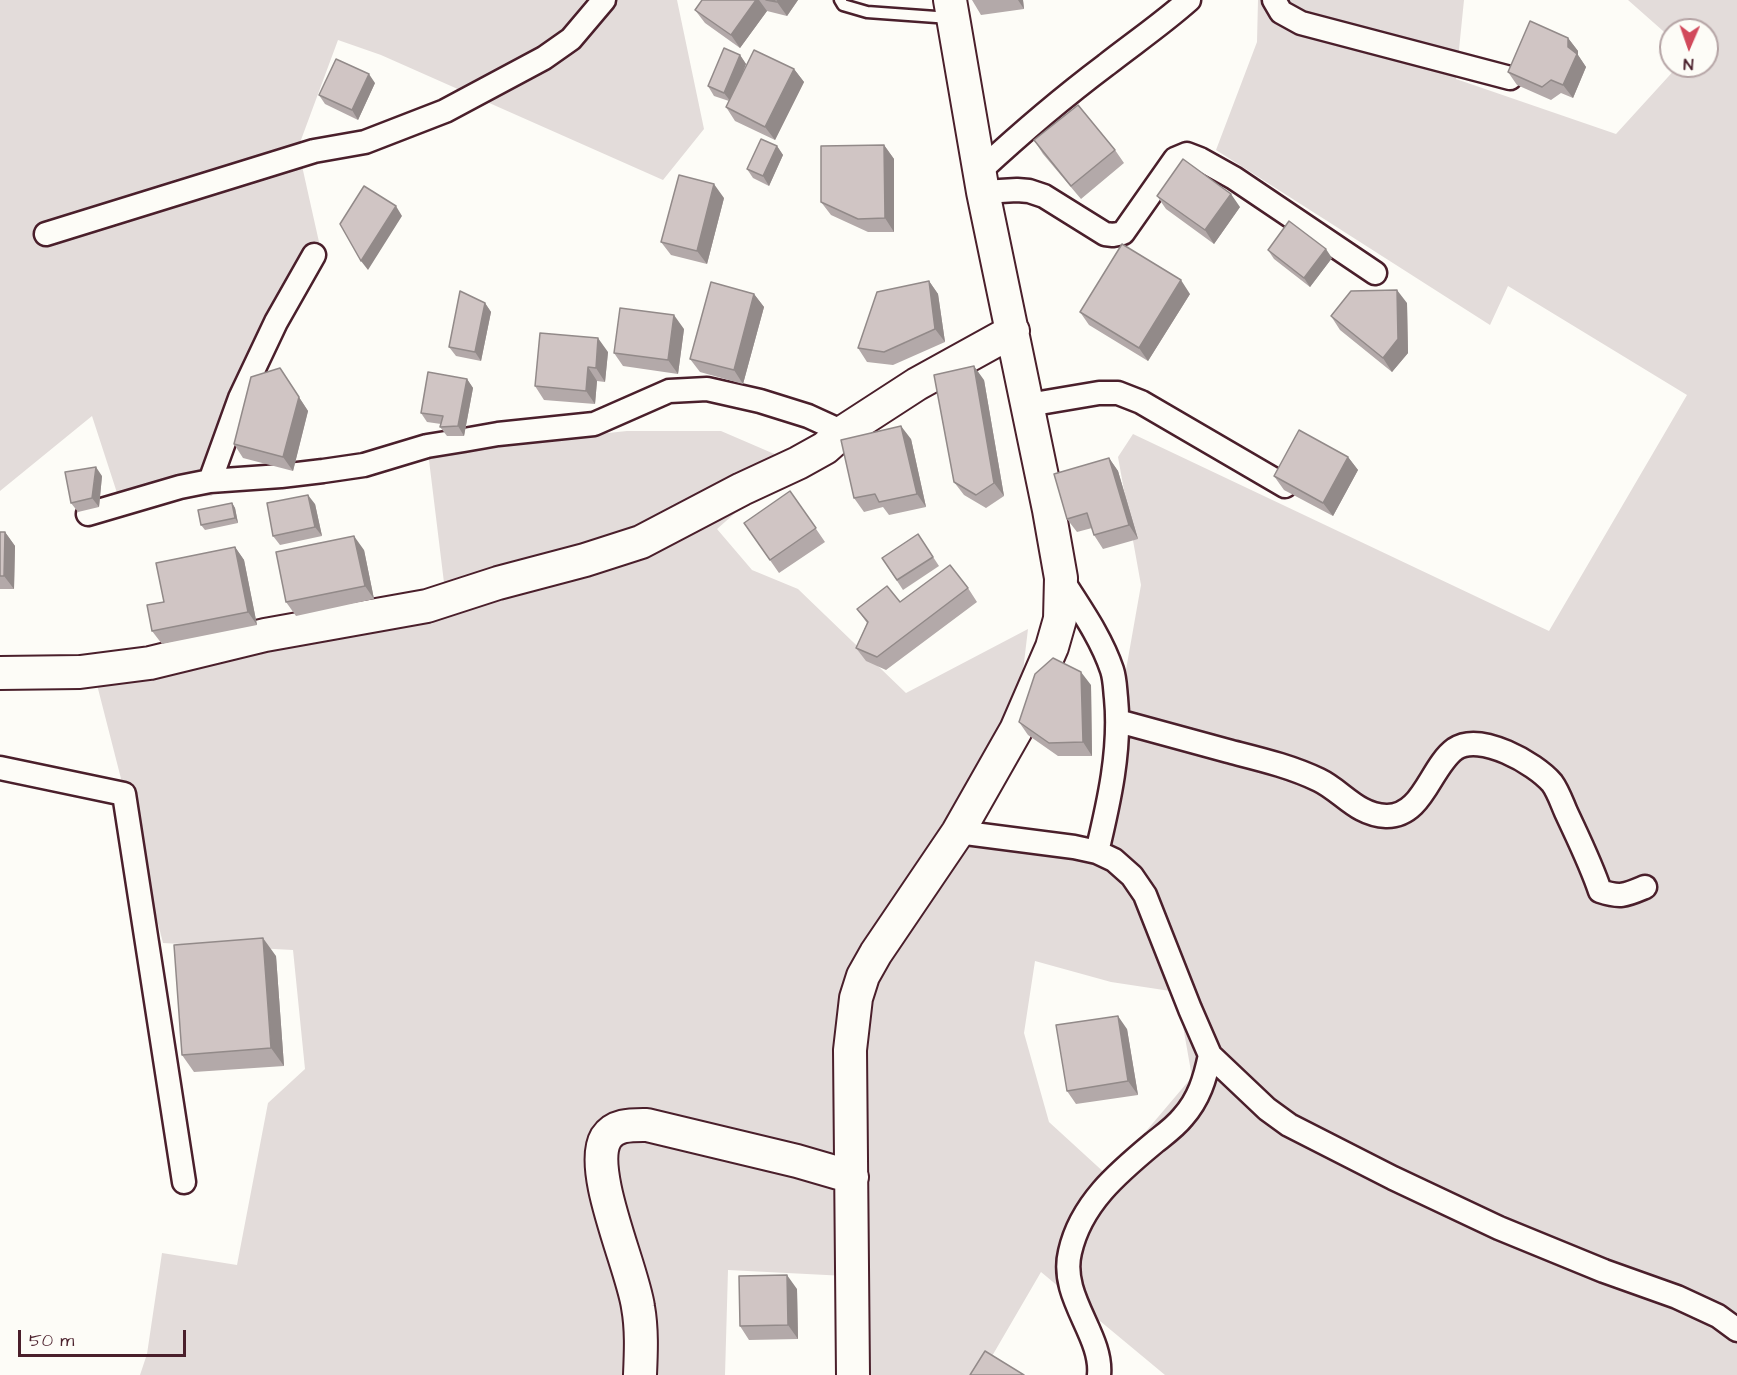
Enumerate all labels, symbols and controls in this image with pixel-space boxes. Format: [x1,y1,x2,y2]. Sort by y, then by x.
north arrow [1659,18,1719,78]
text: N [1683,53,1694,75]
scale bar [21,1318,189,1356]
text: 50 m [29,1328,74,1353]

